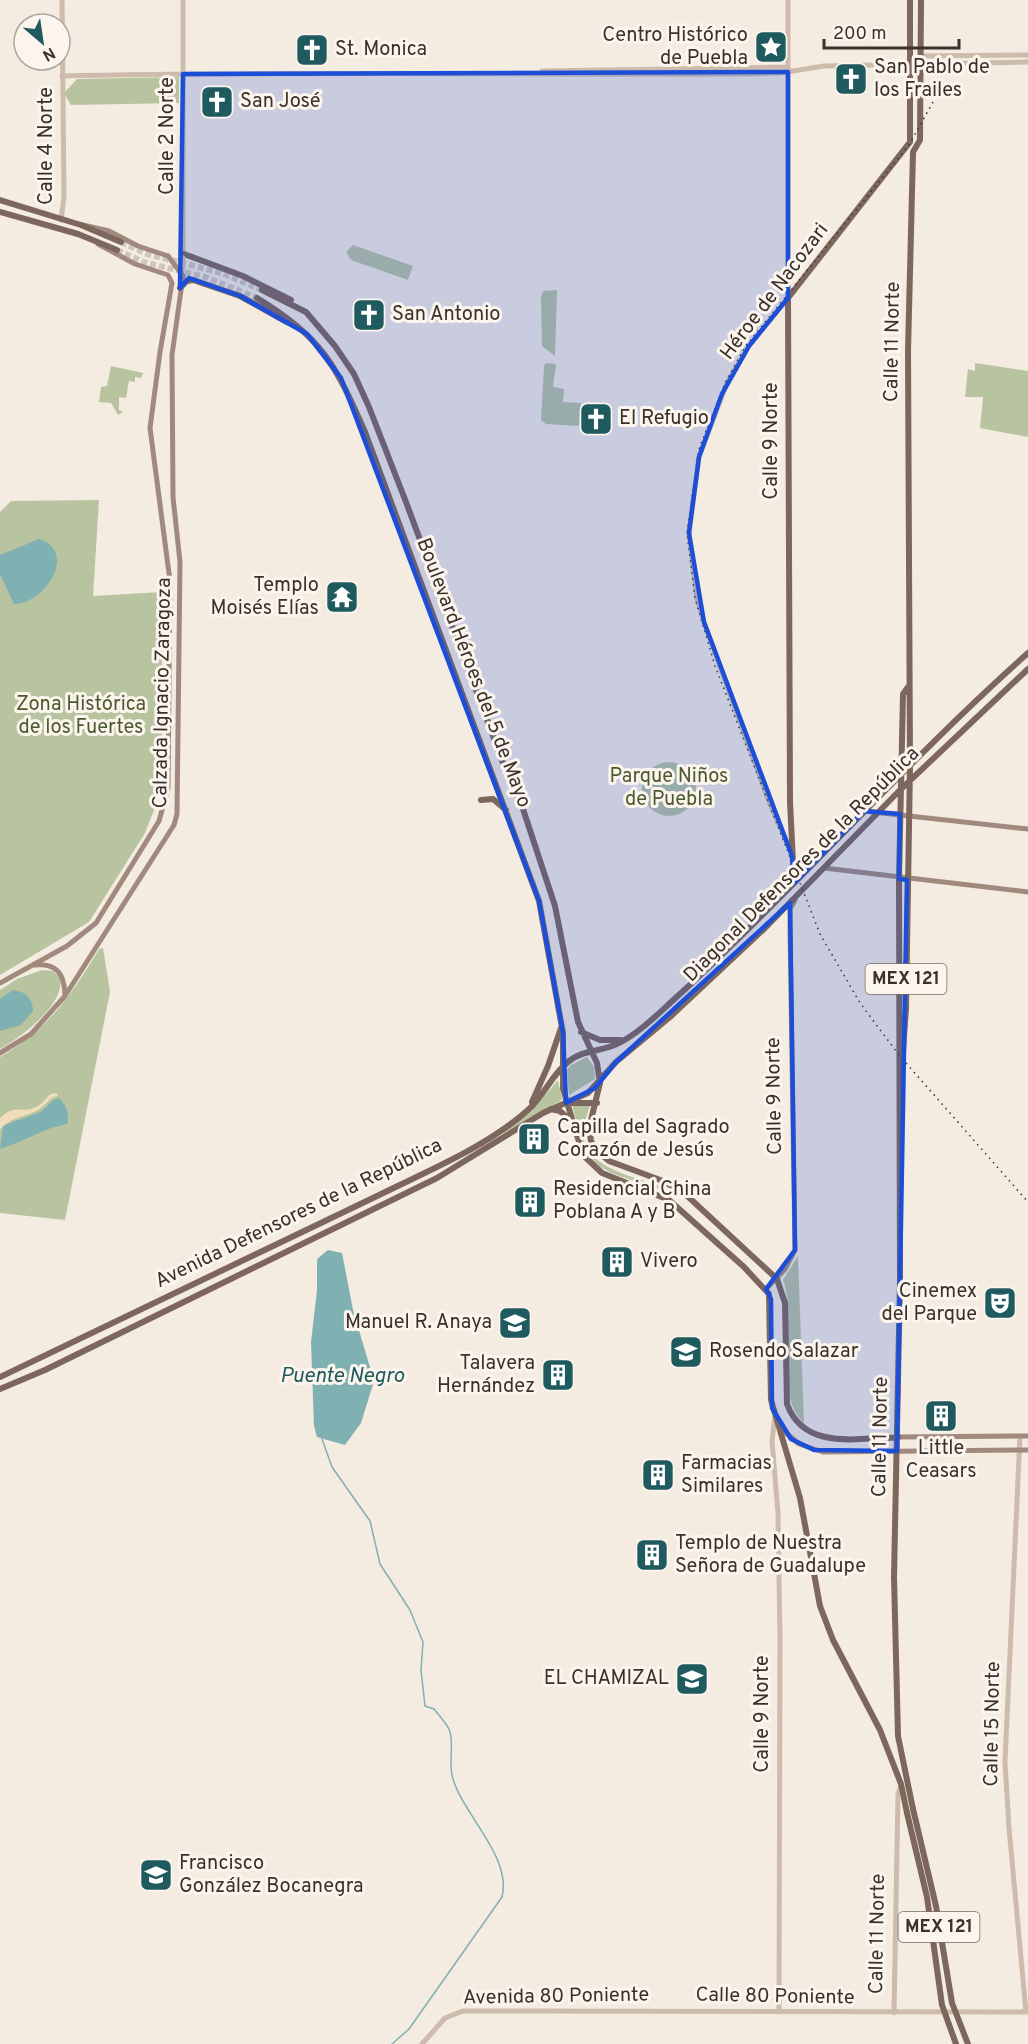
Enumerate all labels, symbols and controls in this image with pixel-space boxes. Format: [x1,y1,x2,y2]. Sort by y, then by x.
north arrow [12,12,72,72]
scale bar [824,12,959,50]
place label: Centro Histórico de Puebla [602,23,748,72]
text: 200 m [833,23,886,46]
place icon: Centro Histórico de Puebla [753,29,789,65]
church icon: St. Monica [294,32,330,68]
place label: St. Monica [335,37,427,63]
text: N [38,42,58,65]
place label: San Pablo de los Frailes [874,55,990,104]
church icon: San Pablo de los Frailes [833,61,869,97]
street label: Calle 2 Norte [155,77,181,195]
church icon: San José [199,84,235,120]
street label: Calle 4 Norte [34,87,60,205]
place label: San José [240,89,321,115]
street label: Héroe de Nacozari [715,218,835,366]
street label: Calle 11 Norte [879,282,907,402]
church icon: San Antonio [351,297,387,333]
place label: San Antonio [392,302,500,328]
street label: Calle 9 Norte [759,382,785,500]
church icon: El Refugio [578,401,614,437]
place label: El Refugio [619,406,709,432]
street label: Boulevard Héroes del 5 de Mayo [409,534,537,812]
place label: Templo Moisés Elías [210,573,319,622]
street label: Calzada Ignacio Zaragoza [148,577,178,809]
temple icon: Templo Moisés Elías [324,579,360,615]
park label: Zona Histórica de los Fuertes [16,692,146,741]
street label: Diagonal Defensores de la República [679,742,925,988]
park label: Parque Niños de Puebla [610,764,728,813]
road number: MEX 121 [866,964,946,994]
street label: Calle 9 Norte [761,1037,789,1155]
place label: Capilla del Sagrado Corazón de Jesús [557,1115,730,1164]
building icon: Capilla del Sagrado Corazón de Jesús [516,1121,552,1157]
street label: Avenida Defensores de la República [151,1133,447,1295]
place label: Residencial China Poblana A y B [553,1177,711,1226]
building icon: Residencial China Poblana A y B [512,1184,548,1220]
building icon: Vivero [599,1244,635,1280]
place label: Vivero [640,1249,698,1275]
place label: Cinemex del Parque [882,1279,977,1328]
theatre icon: Cinemex del Parque [982,1285,1018,1321]
school or university icon: Manuel R. Anaya [497,1305,533,1341]
place label: Manuel R. Anaya [345,1310,492,1336]
school or university icon: Rosendo Salazar [668,1334,704,1370]
place label: Rosendo Salazar [709,1339,859,1365]
place label: Talavera Hernández [437,1351,535,1400]
building icon: Talavera Hernández [540,1357,576,1393]
water label: Puente Negro [280,1363,405,1390]
street label: Calle 11 Norte [867,1377,895,1497]
building icon: Little Ceasars [923,1398,959,1434]
place label: Little Ceasars [905,1436,977,1485]
place label: Farmacias Similares [681,1451,772,1500]
building icon: Farmacias Similares [640,1457,676,1493]
place label: Templo de Nuestra Señora de Guadalupe [675,1531,866,1580]
building icon: Templo de Nuestra Señora de Guadalupe [634,1537,670,1573]
street label: Calle 9 Norte [750,1655,776,1773]
school or university icon: EL CHAMIZAL [674,1661,710,1697]
street label: Calle 15 Norte [979,1661,1007,1787]
place label: EL CHAMIZAL [544,1666,669,1692]
place label: Francisco González Bocanegra [179,1851,364,1900]
school or university icon: Francisco González Bocanegra [138,1857,174,1893]
street label: Calle 11 Norte [864,1874,892,1994]
road number: MEX 121 [898,1912,980,1942]
street label: Avenida 80 Poniente [463,1982,649,2012]
street label: Calle 80 Poniente [695,1983,855,2011]

